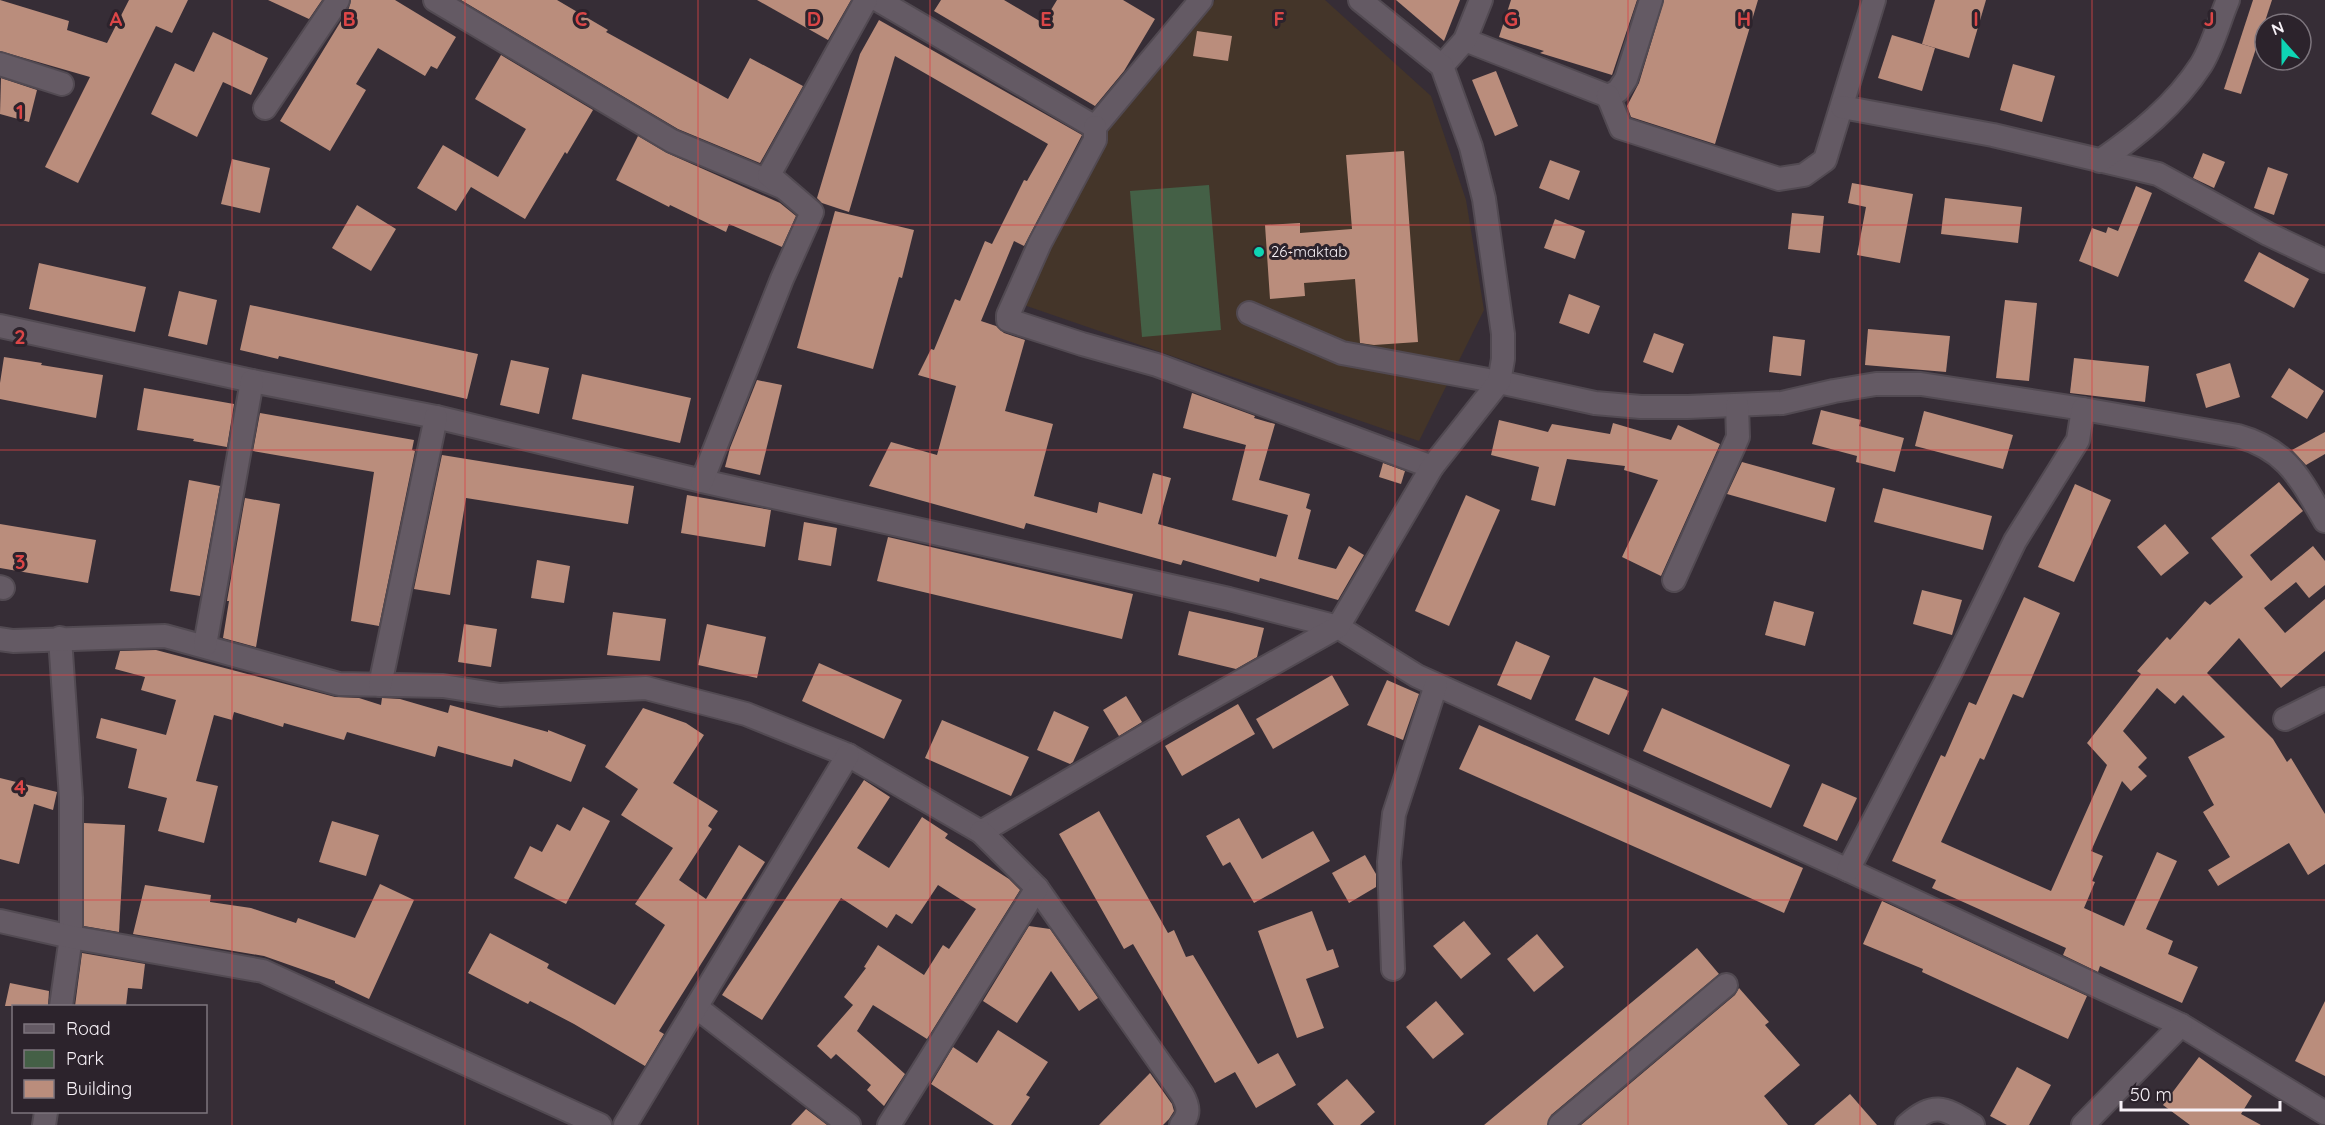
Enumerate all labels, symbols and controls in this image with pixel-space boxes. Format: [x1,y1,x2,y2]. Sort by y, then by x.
text: A [110,6,123,31]
text: B [342,6,356,31]
text: C [575,6,588,31]
text: D [807,6,821,31]
text: E [1040,6,1052,31]
text: F [1273,6,1285,31]
text: G [1504,6,1518,31]
text: H [1737,6,1751,31]
text: I [1973,6,1979,31]
text: J [2203,6,2215,31]
north arrow [2253,12,2313,72]
text: N [2269,17,2287,39]
text: 1 [16,99,24,124]
place label: 26-maktab [1271,242,1347,261]
marker: 26-maktab [1252,245,1266,259]
text: 2 [14,324,26,349]
text: 3 [15,549,25,574]
text: 4 [14,774,26,799]
legend [12,1005,207,1113]
text: Road [66,1017,111,1040]
text: Park [66,1047,104,1070]
scale bar [2121,1074,2280,1112]
text: Building [66,1077,132,1100]
text: 50 m [2130,1083,2172,1106]

